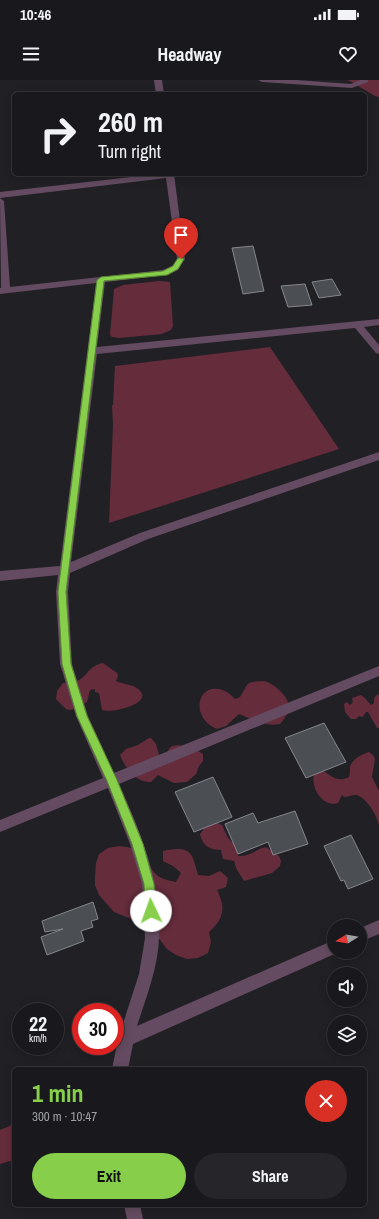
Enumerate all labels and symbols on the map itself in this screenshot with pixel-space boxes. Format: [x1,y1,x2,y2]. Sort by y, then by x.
pin [164,218,198,259]
position arrow [130,890,172,932]
north arrow [327,919,367,959]
speed limit sign: 30 [72,1003,124,1055]

